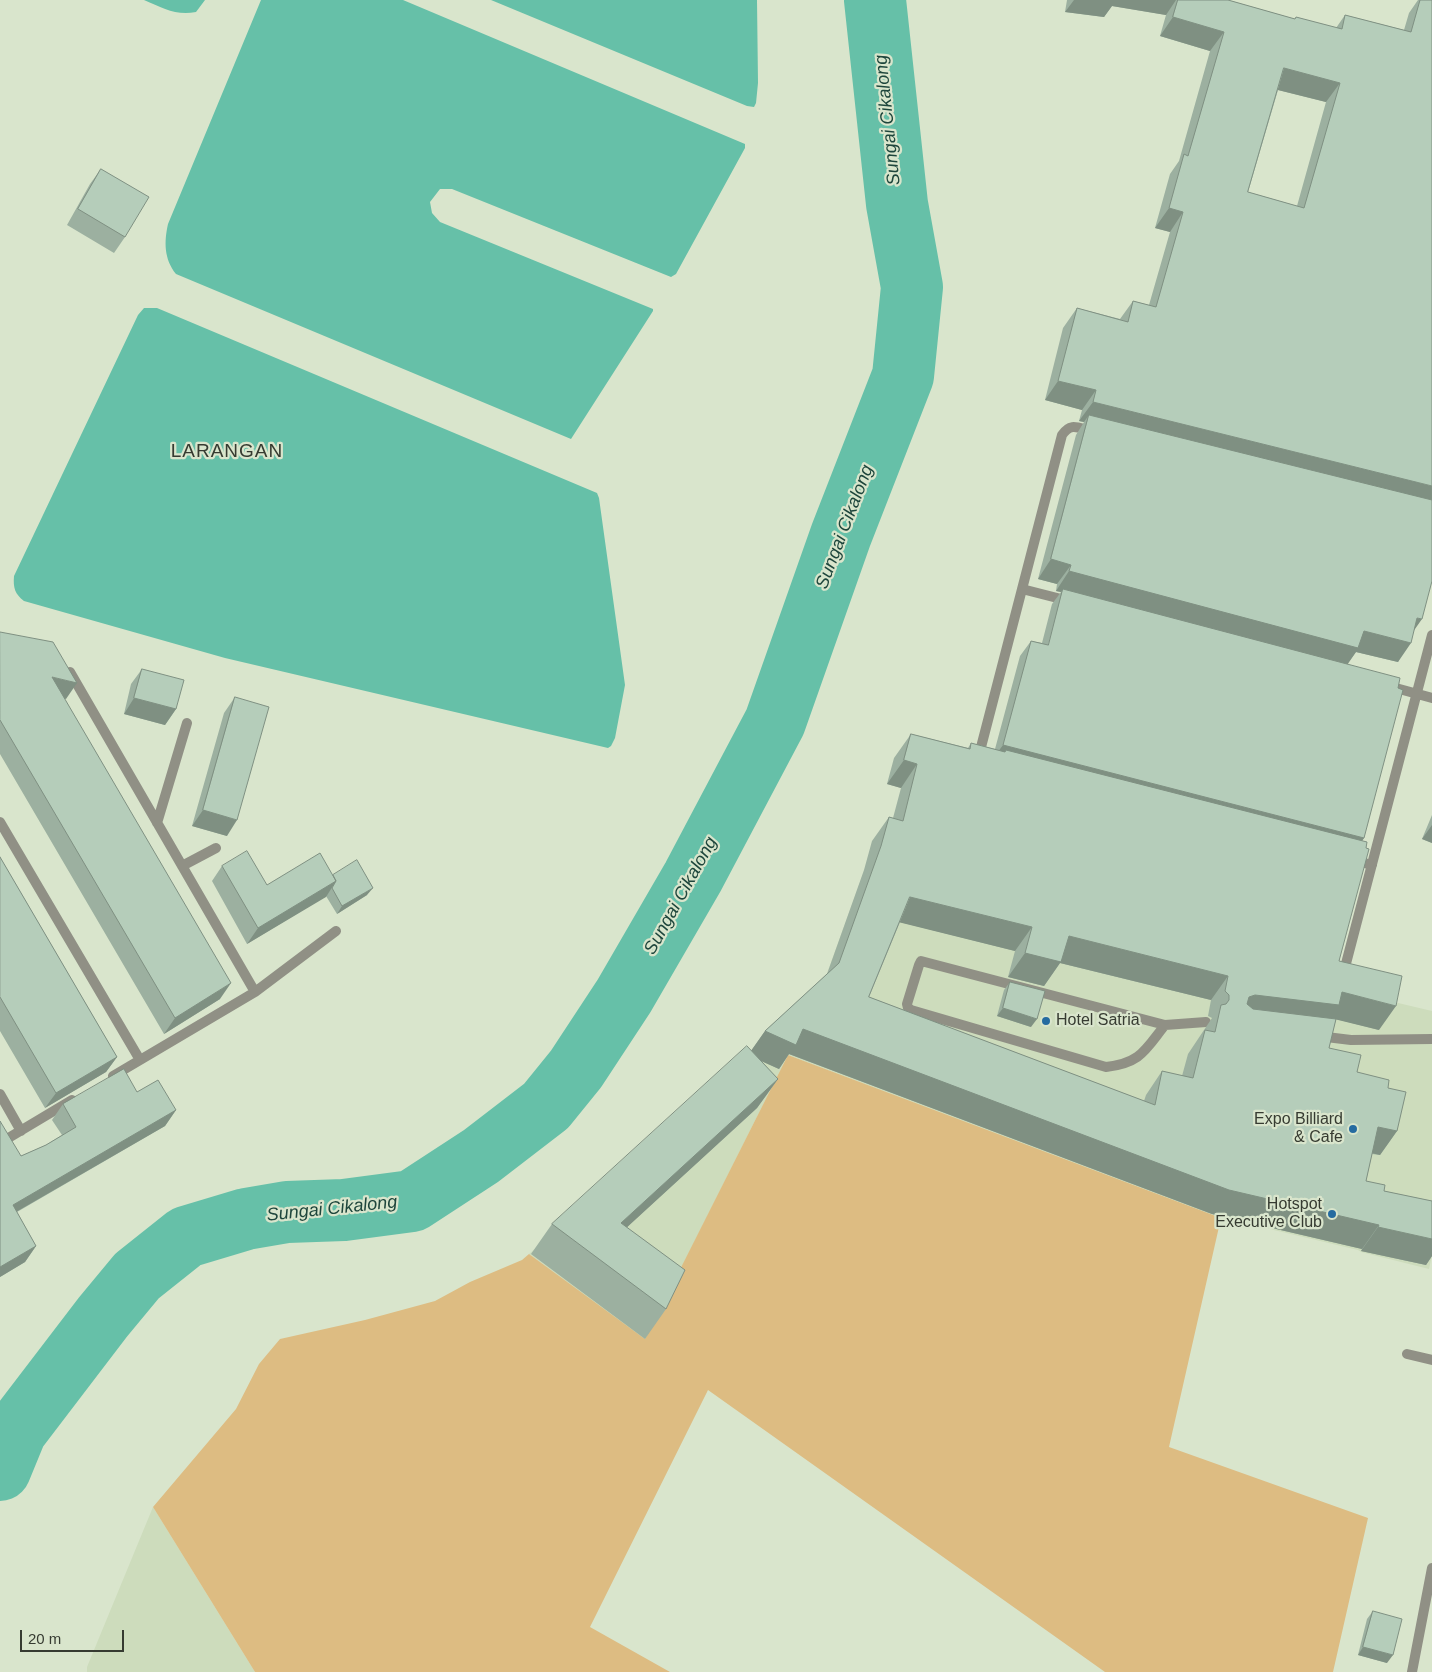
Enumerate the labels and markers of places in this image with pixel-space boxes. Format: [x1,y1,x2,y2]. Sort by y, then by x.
place label: Hotel Satria [1056,1011,1140,1031]
marker: Hotel Satria [1040,1015,1052,1027]
place label: Expo Billiard & Cafe [1254,1110,1343,1148]
marker: Expo Billiard & Cafe [1347,1123,1359,1135]
place label: Hotspot Executive Club [1215,1195,1322,1233]
marker: Hotspot Executive Club [1326,1208,1338,1220]

